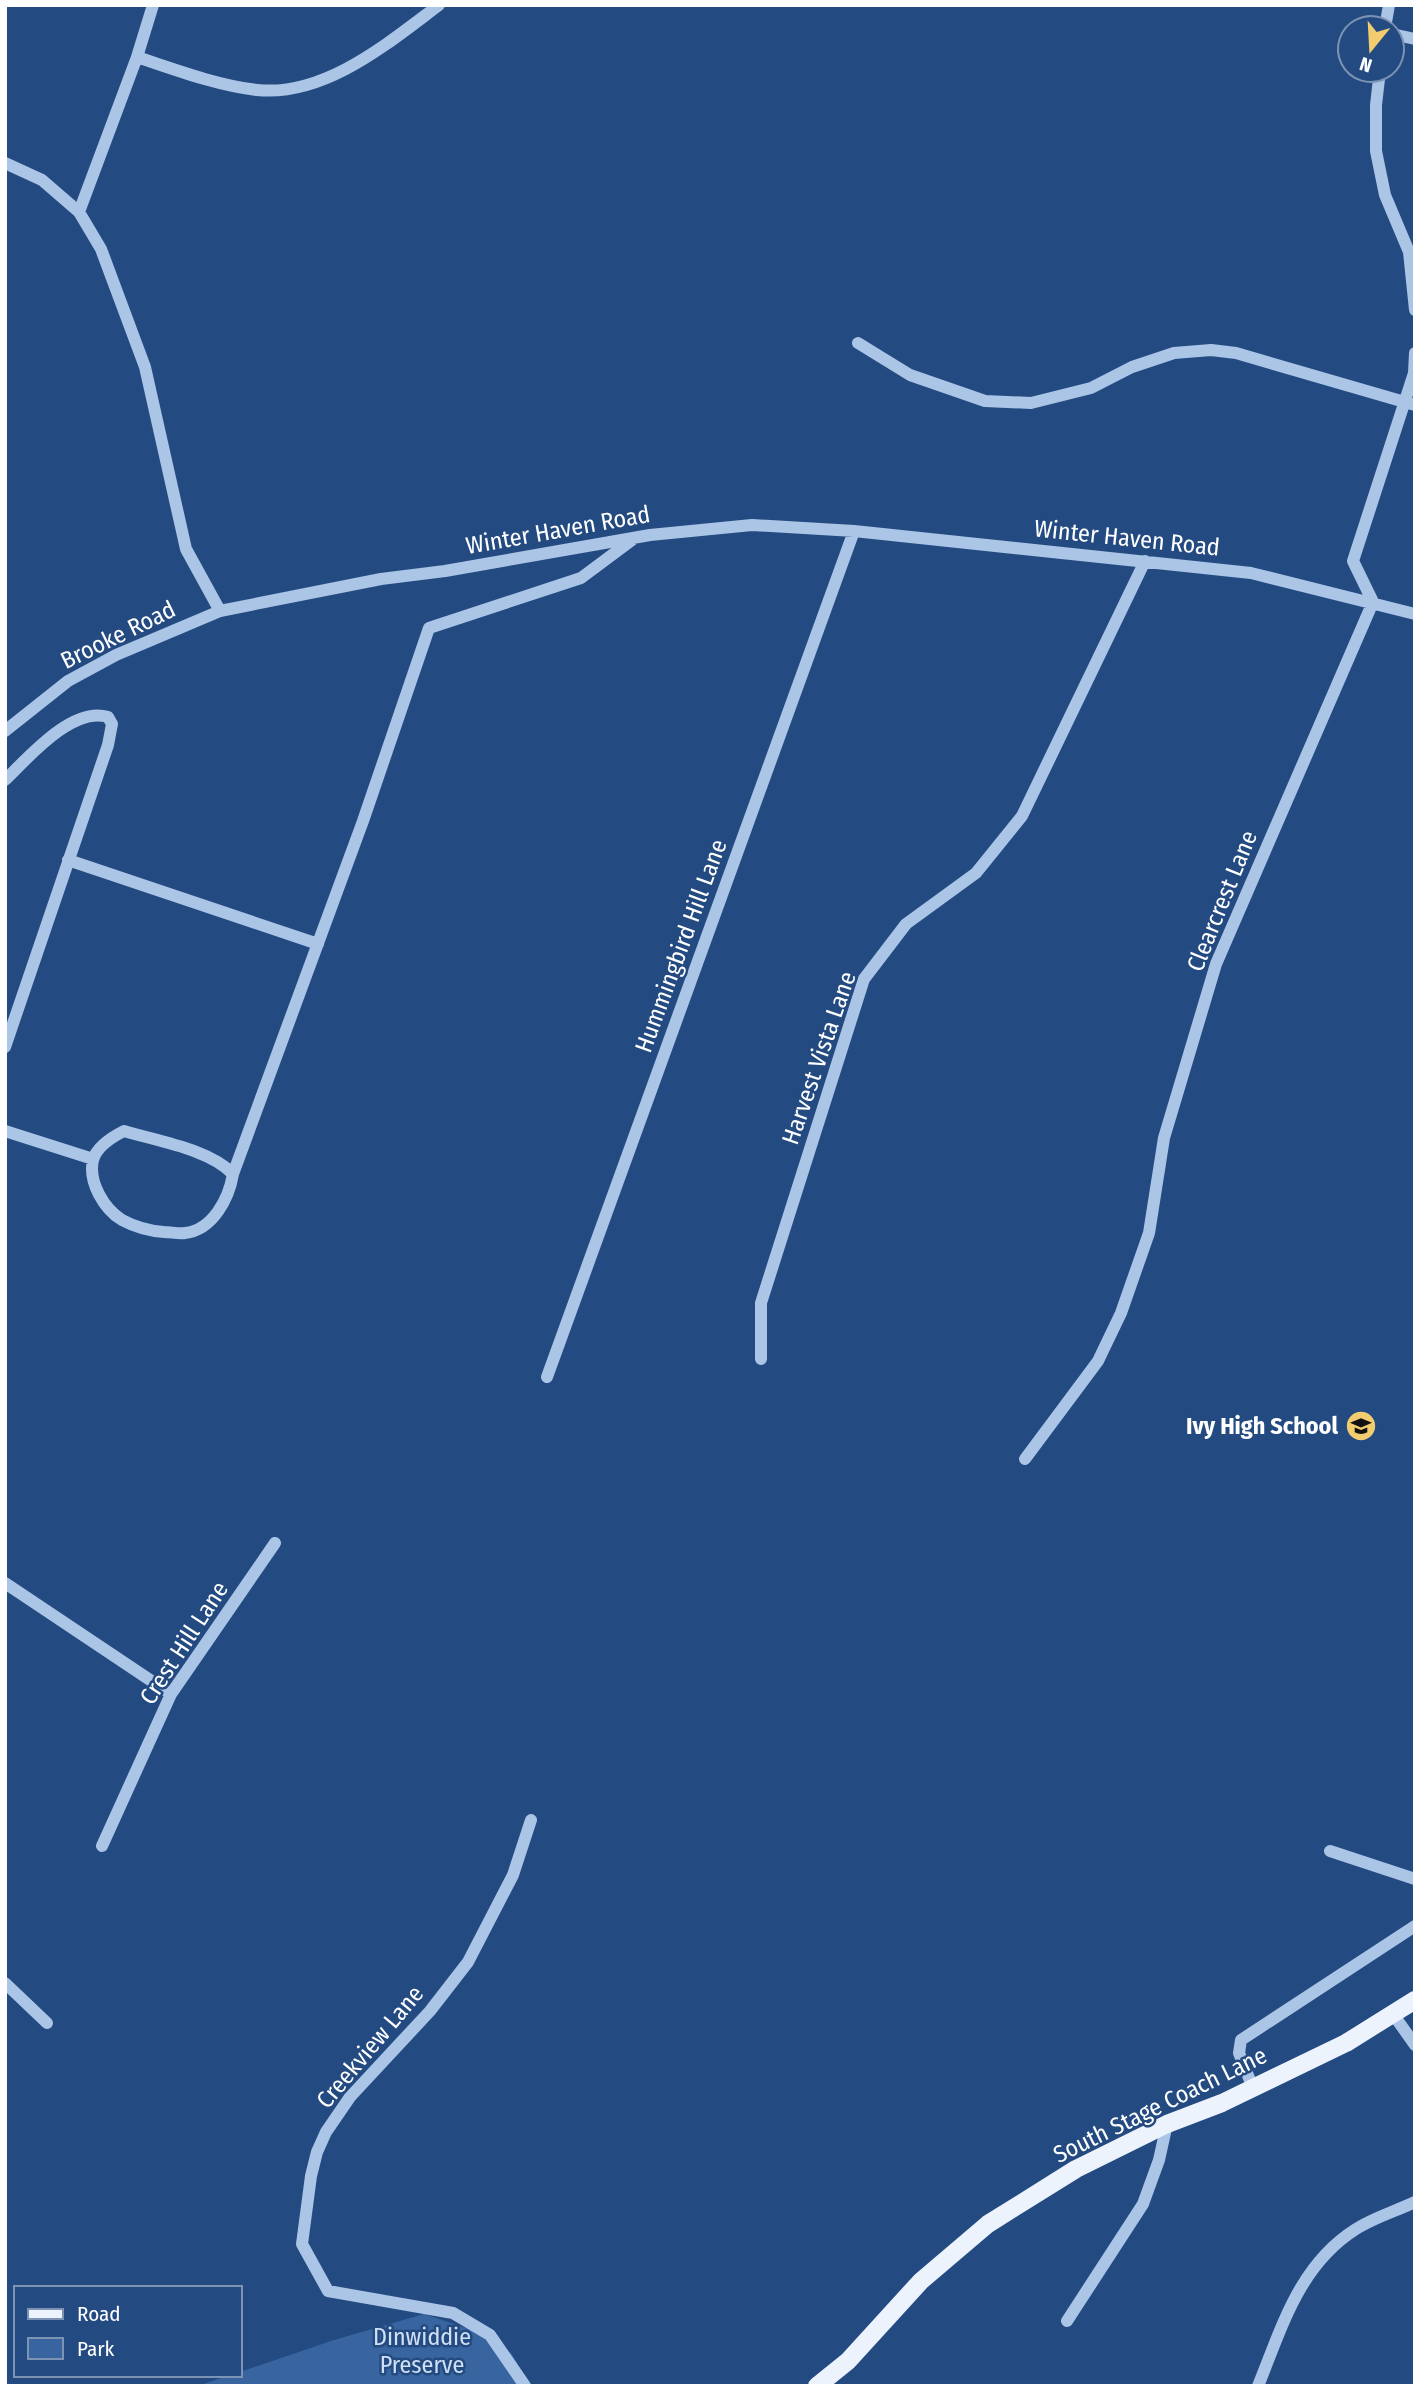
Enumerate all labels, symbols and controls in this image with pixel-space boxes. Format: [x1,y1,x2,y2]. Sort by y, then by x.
north arrow [1336,14,1406,84]
text: N [1357,52,1375,77]
street label: Winter Haven Road [464,500,652,560]
street label: Winter Haven Road [1033,514,1221,562]
street label: Brooke Road [56,595,180,675]
street label: Clearcrest Lane [1181,826,1263,976]
street label: Hummingbird Hill Lane [629,836,733,1056]
street label: Harvest Vista Lane [776,968,862,1148]
school or university icon: Ivy High School [1344,1409,1378,1443]
place label: Ivy High School [1186,1412,1338,1440]
street label: Crest Hill Lane [134,1576,234,1710]
street label: Creekview Lane [311,1980,429,2114]
street label: South Stage Coach Lane [1049,2041,1271,2169]
legend [14,2286,242,2377]
text: Road [77,2301,121,2327]
park label: Dinwiddie Preserve [373,2323,471,2379]
text: Park [77,2336,115,2362]

